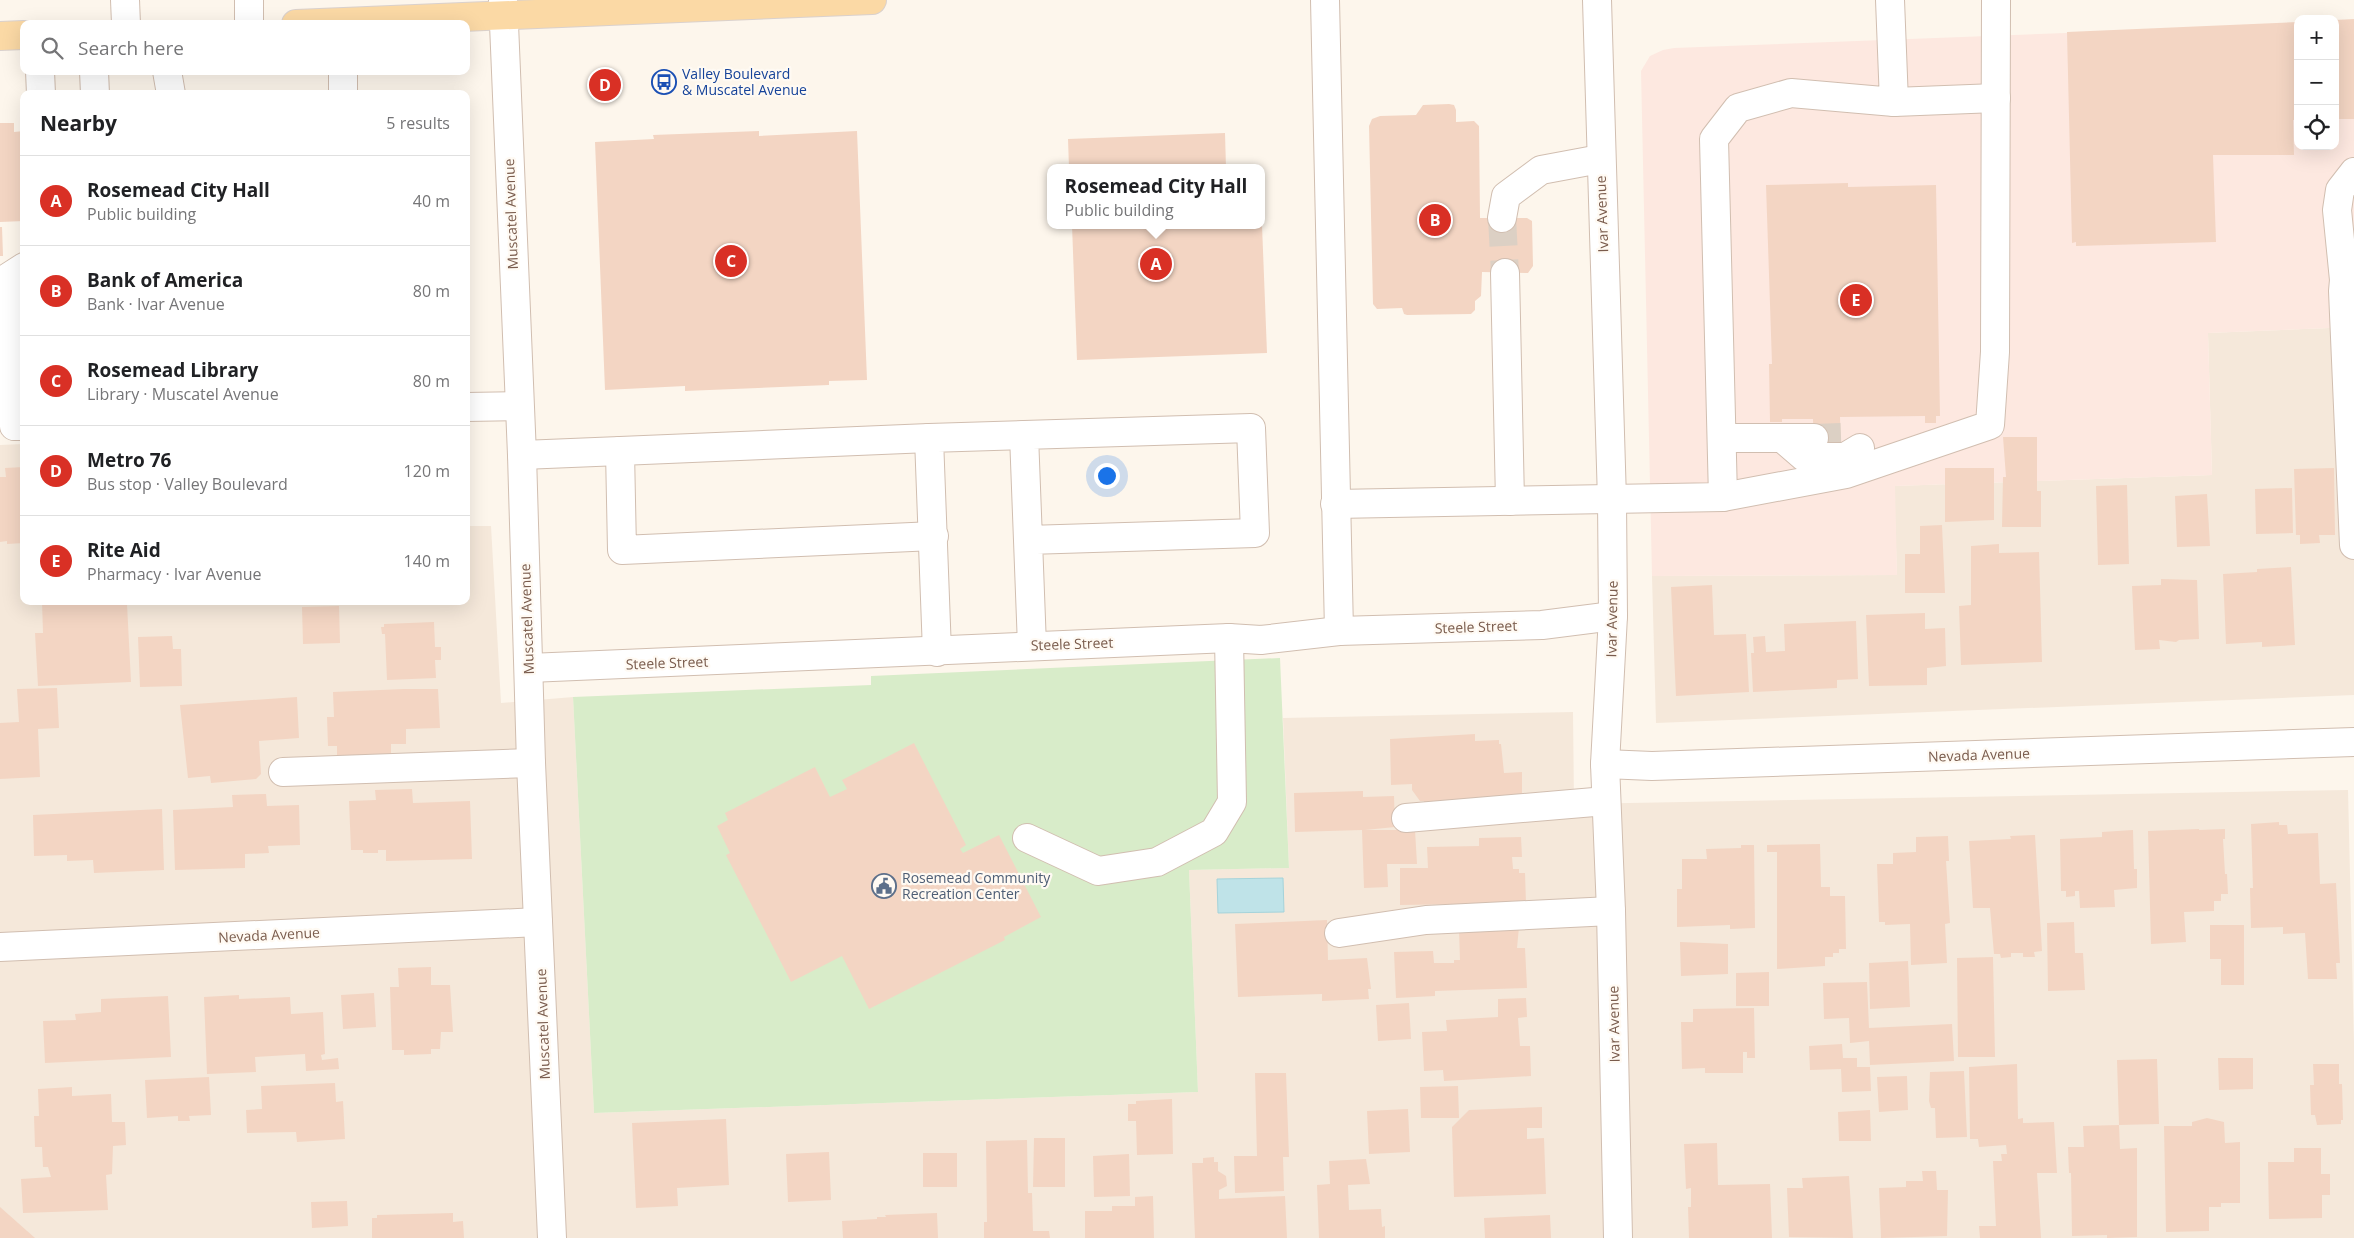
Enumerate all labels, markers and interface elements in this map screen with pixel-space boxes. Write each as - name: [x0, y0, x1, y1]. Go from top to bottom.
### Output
- map controls: [2294, 15, 2339, 150]
- button: +: [2294, 15, 2339, 60]
- search box: [20, 20, 470, 75]
- icon: search: [38, 34, 66, 62]
- text: Search here: [78, 35, 184, 61]
- button: −: [2294, 60, 2339, 105]
- place label: Valley Boulevard & Muscatel Avenue: [682, 64, 807, 99]
- pin: D: [589, 66, 621, 104]
- bus stop icon: Valley Boulevard & Muscatel Avenue: [651, 69, 677, 95]
- button: locate: [2294, 105, 2339, 150]
- text: Nearby: [40, 109, 117, 137]
- text: 5 results: [386, 112, 450, 134]
- street label: Muscatel Avenue: [499, 158, 522, 270]
- popup: [1047, 164, 1265, 229]
- text: Rosemead City Hall: [1065, 173, 1247, 199]
- street label: Ivar Avenue: [1591, 175, 1612, 253]
- text: Rosemead City Hall: [87, 177, 270, 203]
- text: A: [50, 190, 62, 212]
- text: 40 m: [413, 190, 450, 212]
- text: Public building: [1065, 199, 1174, 221]
- pin: B: [1419, 201, 1451, 239]
- text: Public building: [87, 203, 196, 225]
- pin: C: [715, 242, 747, 280]
- pin: A: [1140, 245, 1172, 283]
- text: Bank of America: [87, 267, 243, 293]
- text: B: [51, 280, 61, 302]
- text: 80 m: [413, 280, 450, 302]
- pin: E: [1840, 281, 1872, 319]
- text: Bank · Ivar Avenue: [87, 293, 225, 315]
- text: Rosemead Library: [87, 357, 258, 383]
- text: C: [51, 370, 61, 392]
- text: 80 m: [413, 370, 450, 392]
- text: Library · Muscatel Avenue: [87, 383, 279, 405]
- text: Metro 76: [87, 447, 171, 473]
- text: D: [50, 460, 62, 482]
- text: 120 m: [404, 460, 450, 482]
- your location: [1094, 463, 1120, 489]
- text: Bus stop · Valley Boulevard: [87, 473, 288, 495]
- text: Rite Aid: [87, 537, 161, 563]
- text: E: [52, 550, 60, 572]
- text: 140 m: [404, 550, 450, 572]
- text: Pharmacy · Ivar Avenue: [87, 563, 262, 585]
- street label: Muscatel Avenue: [515, 563, 538, 675]
- street label: Ivar Avenue: [1601, 580, 1622, 658]
- street label: Steele Street: [1434, 616, 1518, 637]
- street label: Steele Street: [1030, 633, 1114, 654]
- street label: Steele Street: [625, 652, 709, 673]
- street label: Nevada Avenue: [1928, 743, 2030, 766]
- place label: Rosemead Community Recreation Center: [902, 868, 1051, 903]
- public building icon: Rosemead Community Recreation Center: [871, 873, 897, 899]
- street label: Nevada Avenue: [218, 922, 320, 947]
- street label: Muscatel Avenue: [531, 968, 554, 1080]
- street label: Ivar Avenue: [1603, 985, 1624, 1063]

